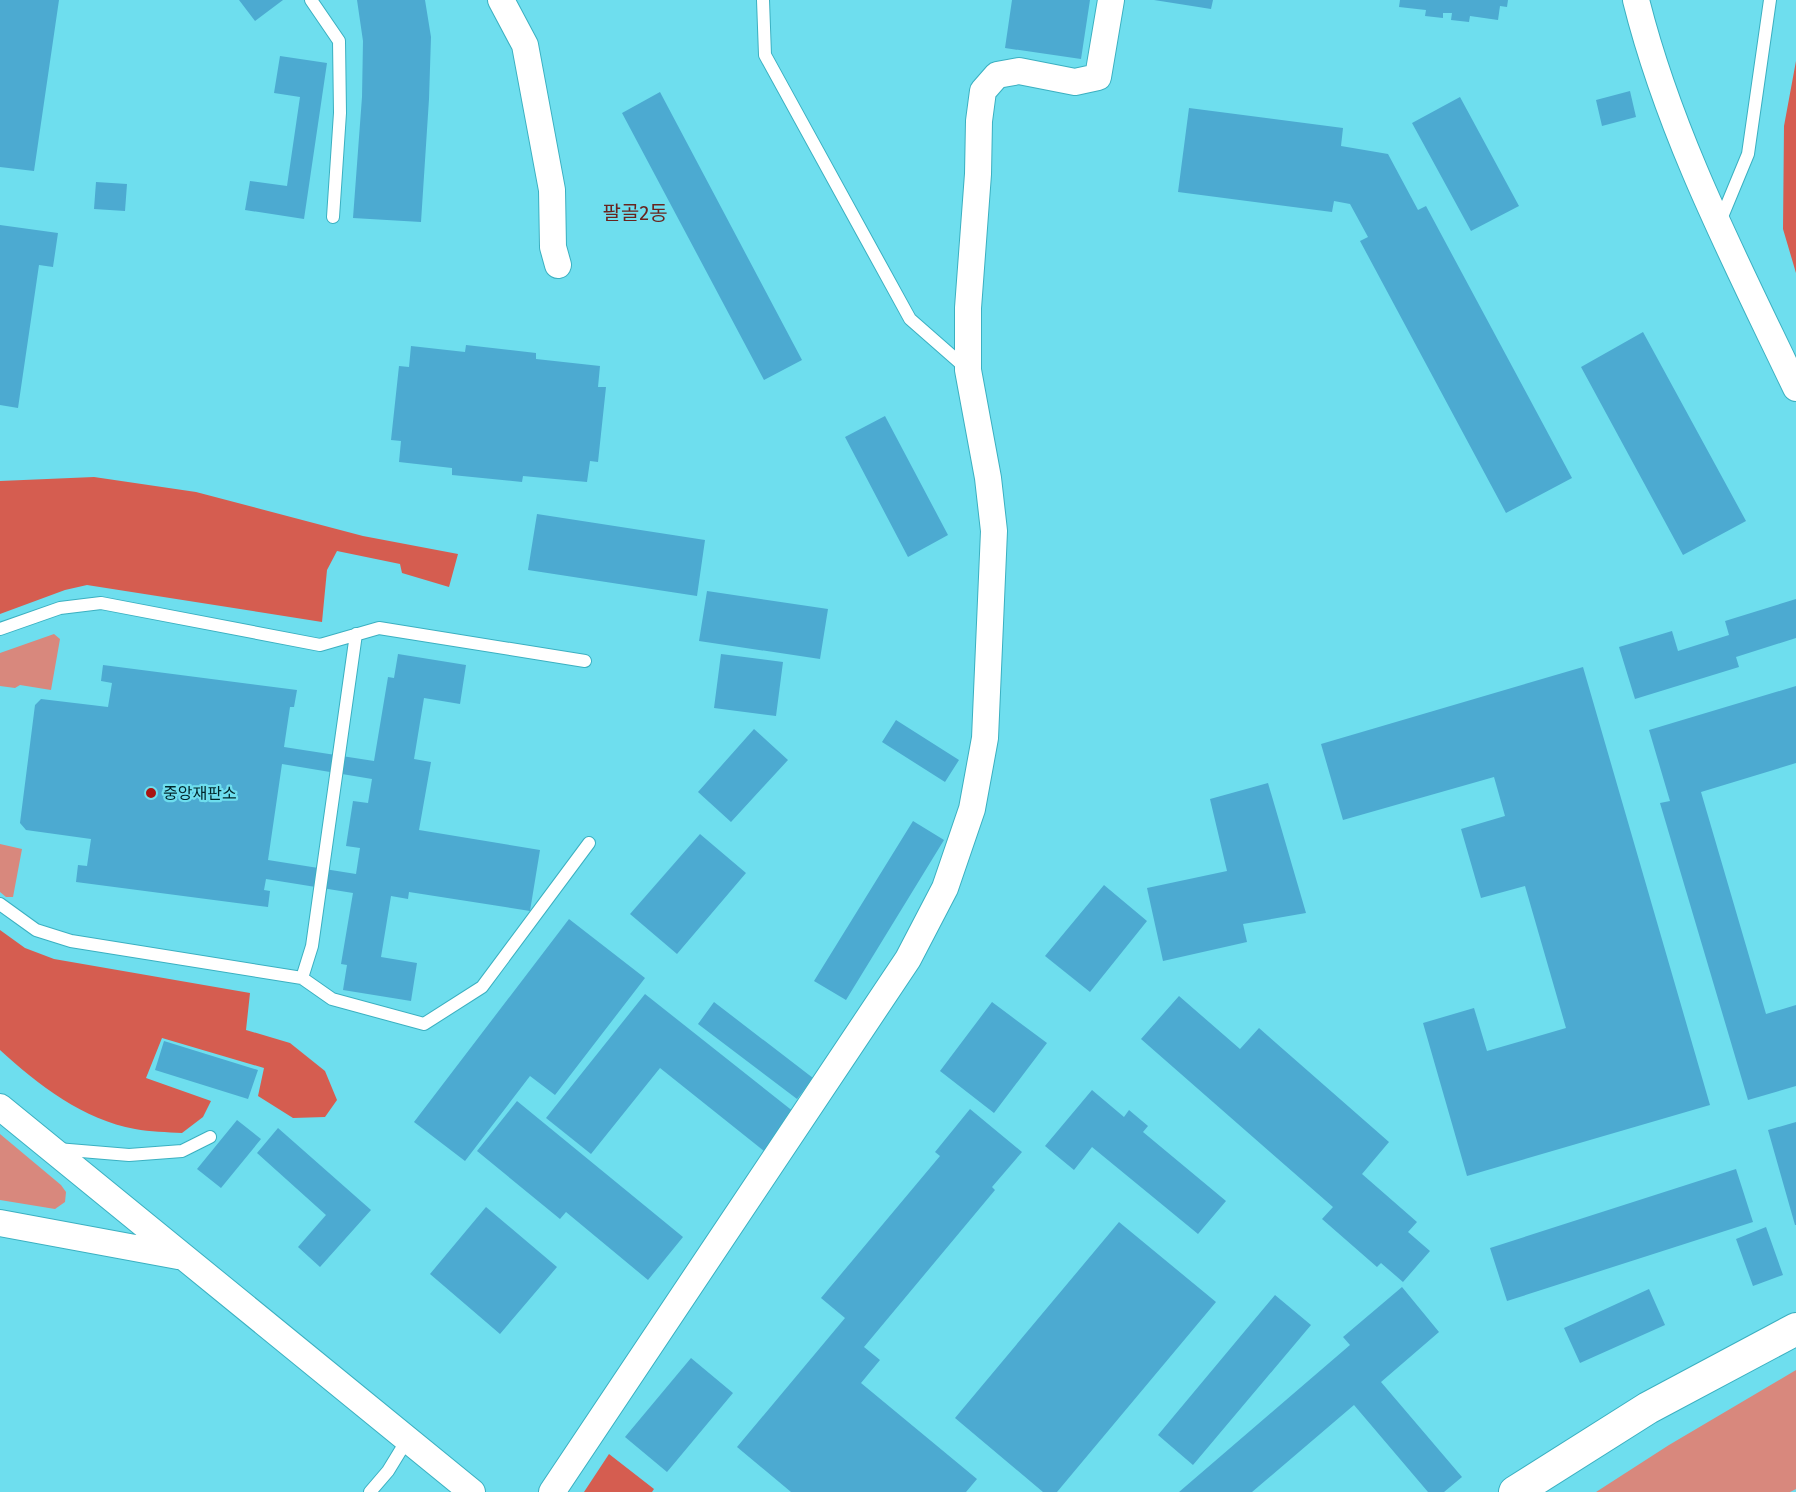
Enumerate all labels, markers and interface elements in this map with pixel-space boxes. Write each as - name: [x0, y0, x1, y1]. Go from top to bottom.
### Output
- district label: 팔골2동: [602, 201, 668, 225]
- place label: 중앙재판소: [163, 784, 237, 803]
- marker: 중앙재판소: [144, 786, 158, 800]

